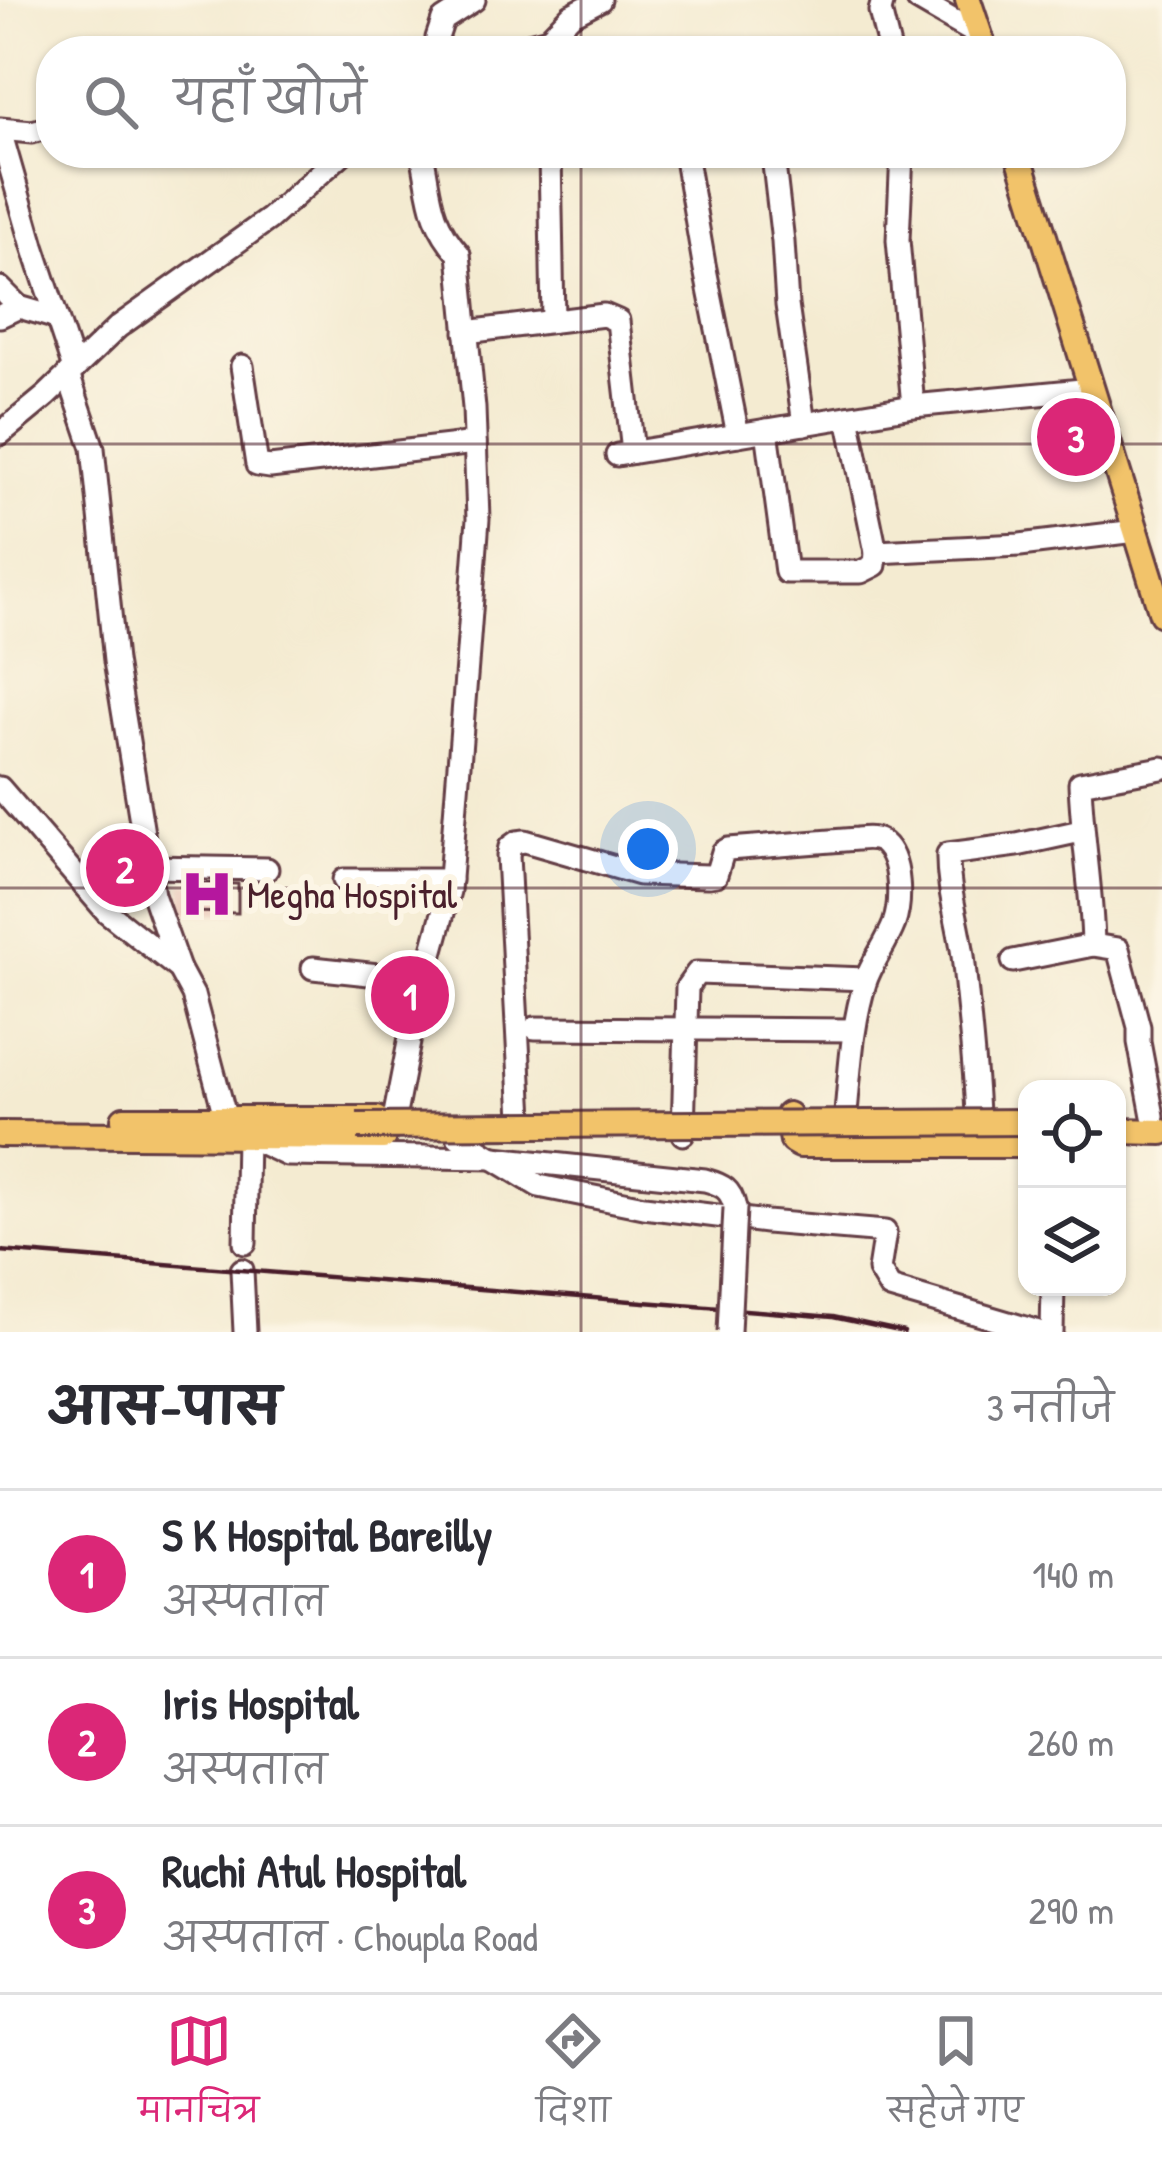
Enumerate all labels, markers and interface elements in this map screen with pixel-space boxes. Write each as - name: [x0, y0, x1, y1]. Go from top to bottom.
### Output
- search box: [36, 36, 1126, 168]
- text: यहाँ खोजें: [174, 67, 366, 128]
- icon: search: [78, 69, 144, 135]
- pin: 3: [1037, 392, 1115, 482]
- your location: [618, 819, 678, 879]
- pin: 2: [86, 823, 164, 913]
- hospital icon: Megha Hospital: [178, 865, 236, 923]
- place label: Megha Hospital: [247, 867, 458, 920]
- pin: 1: [371, 950, 449, 1040]
- map controls: [1018, 1080, 1126, 1296]
- button: locate: [1018, 1080, 1126, 1188]
- button: layers: [1018, 1188, 1126, 1296]
- text: आस-पास: [48, 1371, 281, 1440]
- text: 3 नतीजे: [986, 1380, 1114, 1433]
- text: S K Hospital Bareilly: [162, 1504, 492, 1565]
- text: 1: [80, 1547, 94, 1600]
- text: 140 m: [1032, 1547, 1114, 1600]
- text: अस्पताल: [162, 1574, 328, 1627]
- text: Iris Hospital: [162, 1672, 359, 1733]
- text: 2: [78, 1715, 96, 1768]
- text: 260 m: [1027, 1715, 1114, 1768]
- text: अस्पताल: [162, 1742, 328, 1795]
- text: Ruchi Atul Hospital: [162, 1840, 466, 1901]
- text: 3: [78, 1883, 96, 1936]
- text: 290 m: [1028, 1883, 1114, 1936]
- text: अस्पताल · Choupla Road: [162, 1910, 538, 1963]
- tab: मानचित्र: [138, 2008, 259, 2147]
- tab: दिशा: [536, 2008, 611, 2147]
- tab: सहेजे गए: [887, 2008, 1024, 2147]

